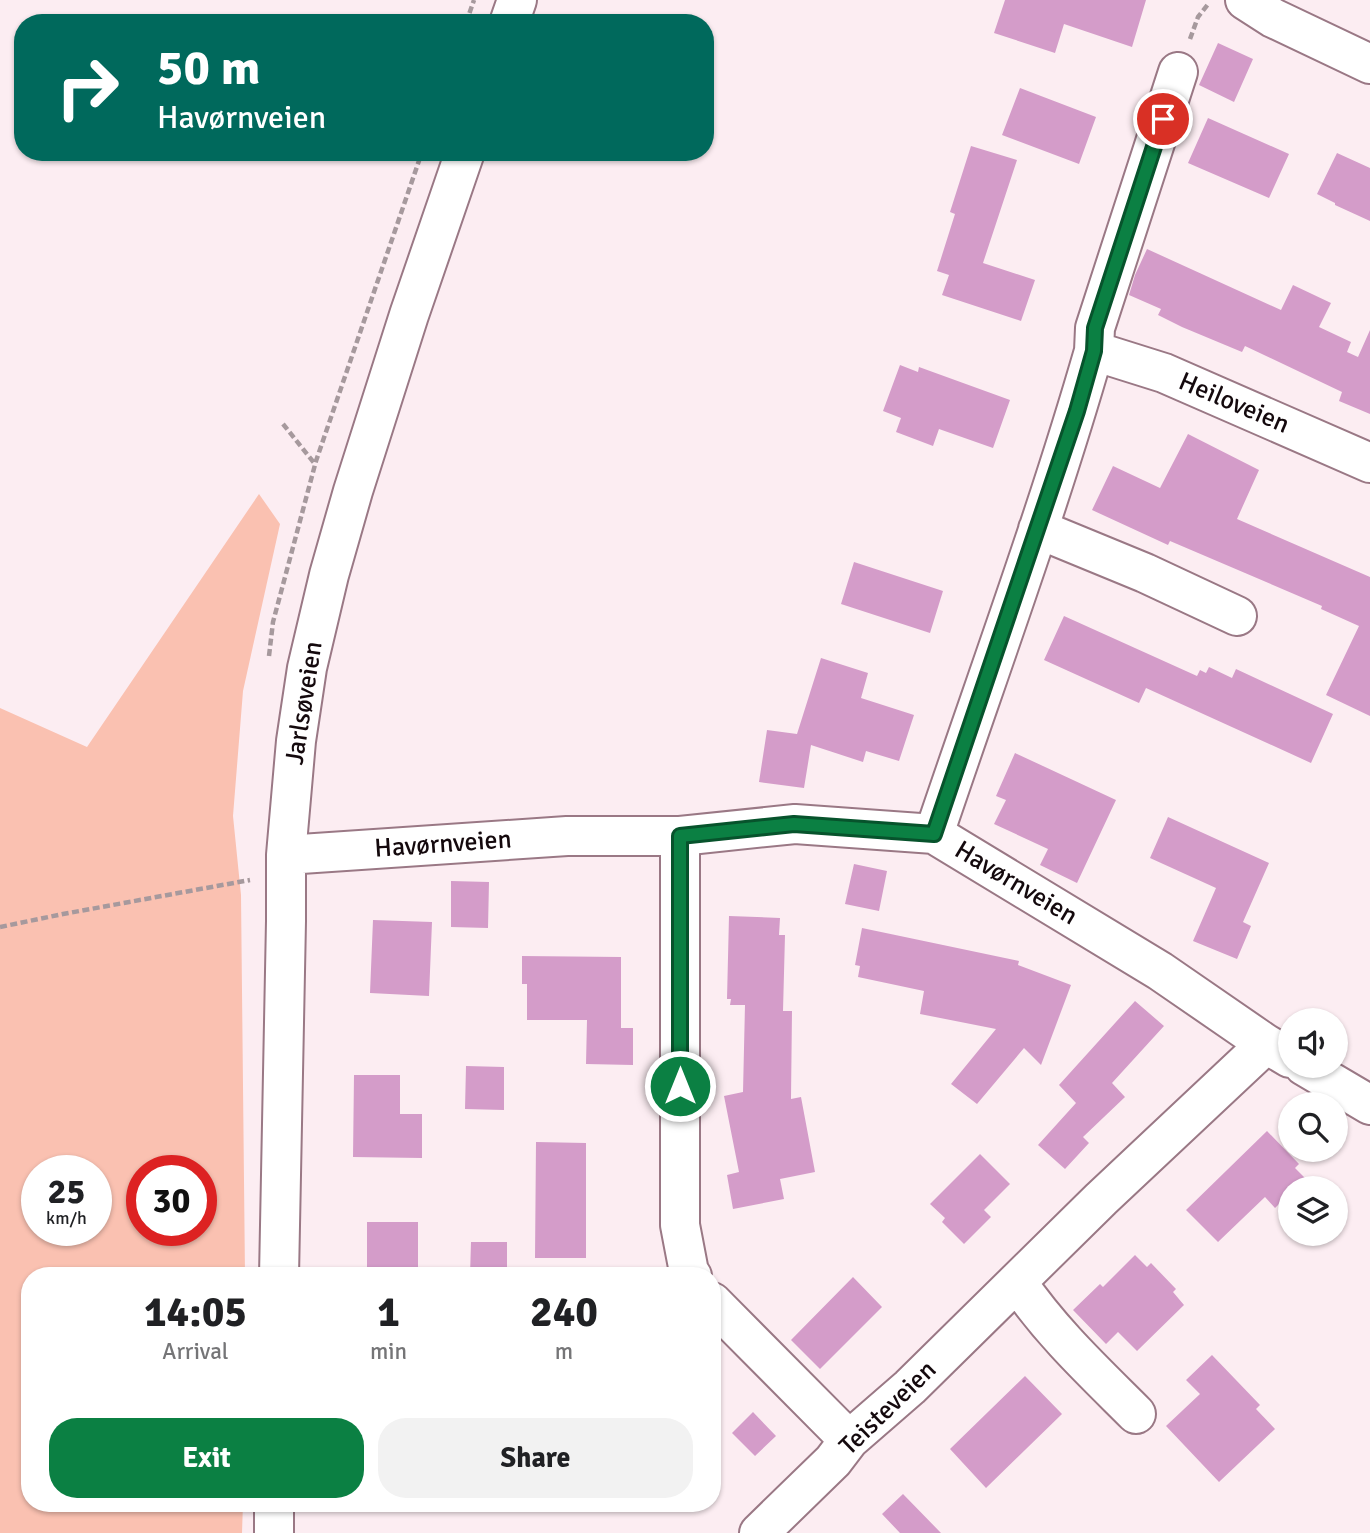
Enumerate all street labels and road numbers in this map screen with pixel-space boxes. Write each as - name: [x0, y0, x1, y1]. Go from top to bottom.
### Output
- street label: Heiloveien: [1174, 365, 1294, 441]
- street label: Jarlsøveien: [278, 639, 330, 767]
- street label: Havørnveien: [373, 823, 513, 865]
- street label: Havørnveien: [949, 834, 1083, 932]
- street label: Teisteveien: [833, 1354, 943, 1462]

